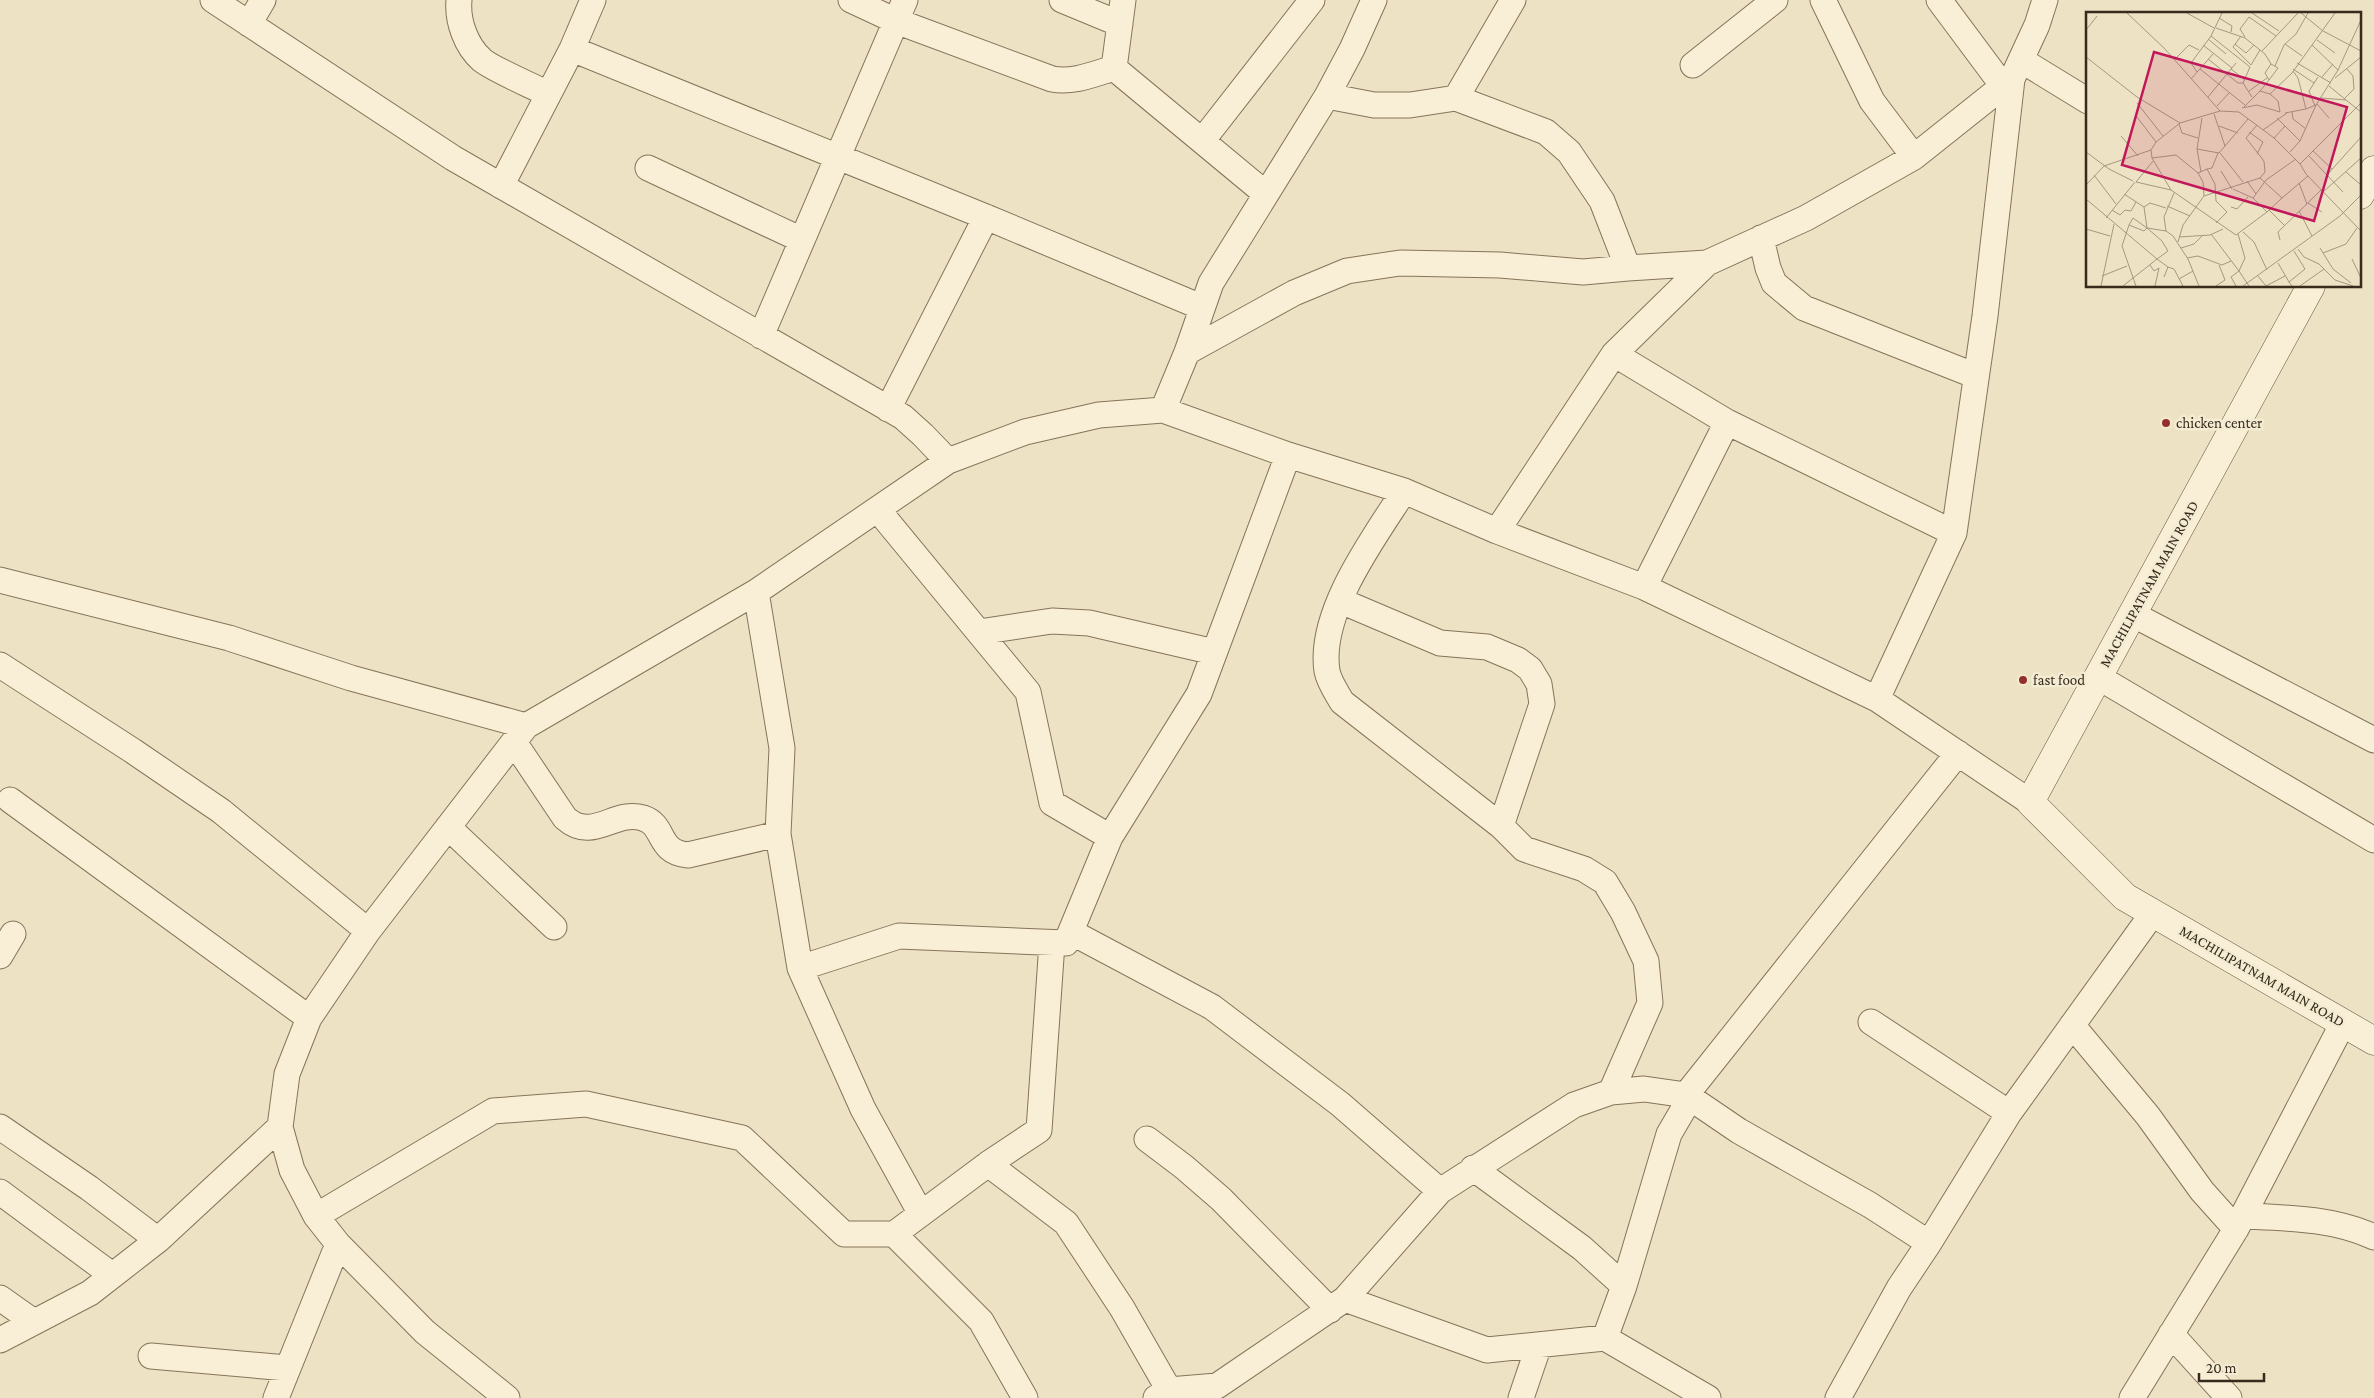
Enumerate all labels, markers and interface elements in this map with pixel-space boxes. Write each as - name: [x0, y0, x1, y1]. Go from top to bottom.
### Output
- inset map: [2086, 12, 2362, 288]
- place label: chicken center: [2176, 415, 2263, 431]
- marker: chicken center: [2160, 417, 2172, 429]
- street label: MACHILIPATNAM MAIN ROAD: [2096, 498, 2202, 670]
- place label: fast food: [2033, 672, 2085, 688]
- marker: fast food: [2017, 674, 2029, 686]
- street label: MACHILIPATNAM MAIN ROAD: [2177, 922, 2347, 1030]
- scale bar: [2199, 1350, 2264, 1382]
- text: 20 m: [2206, 1360, 2237, 1376]

